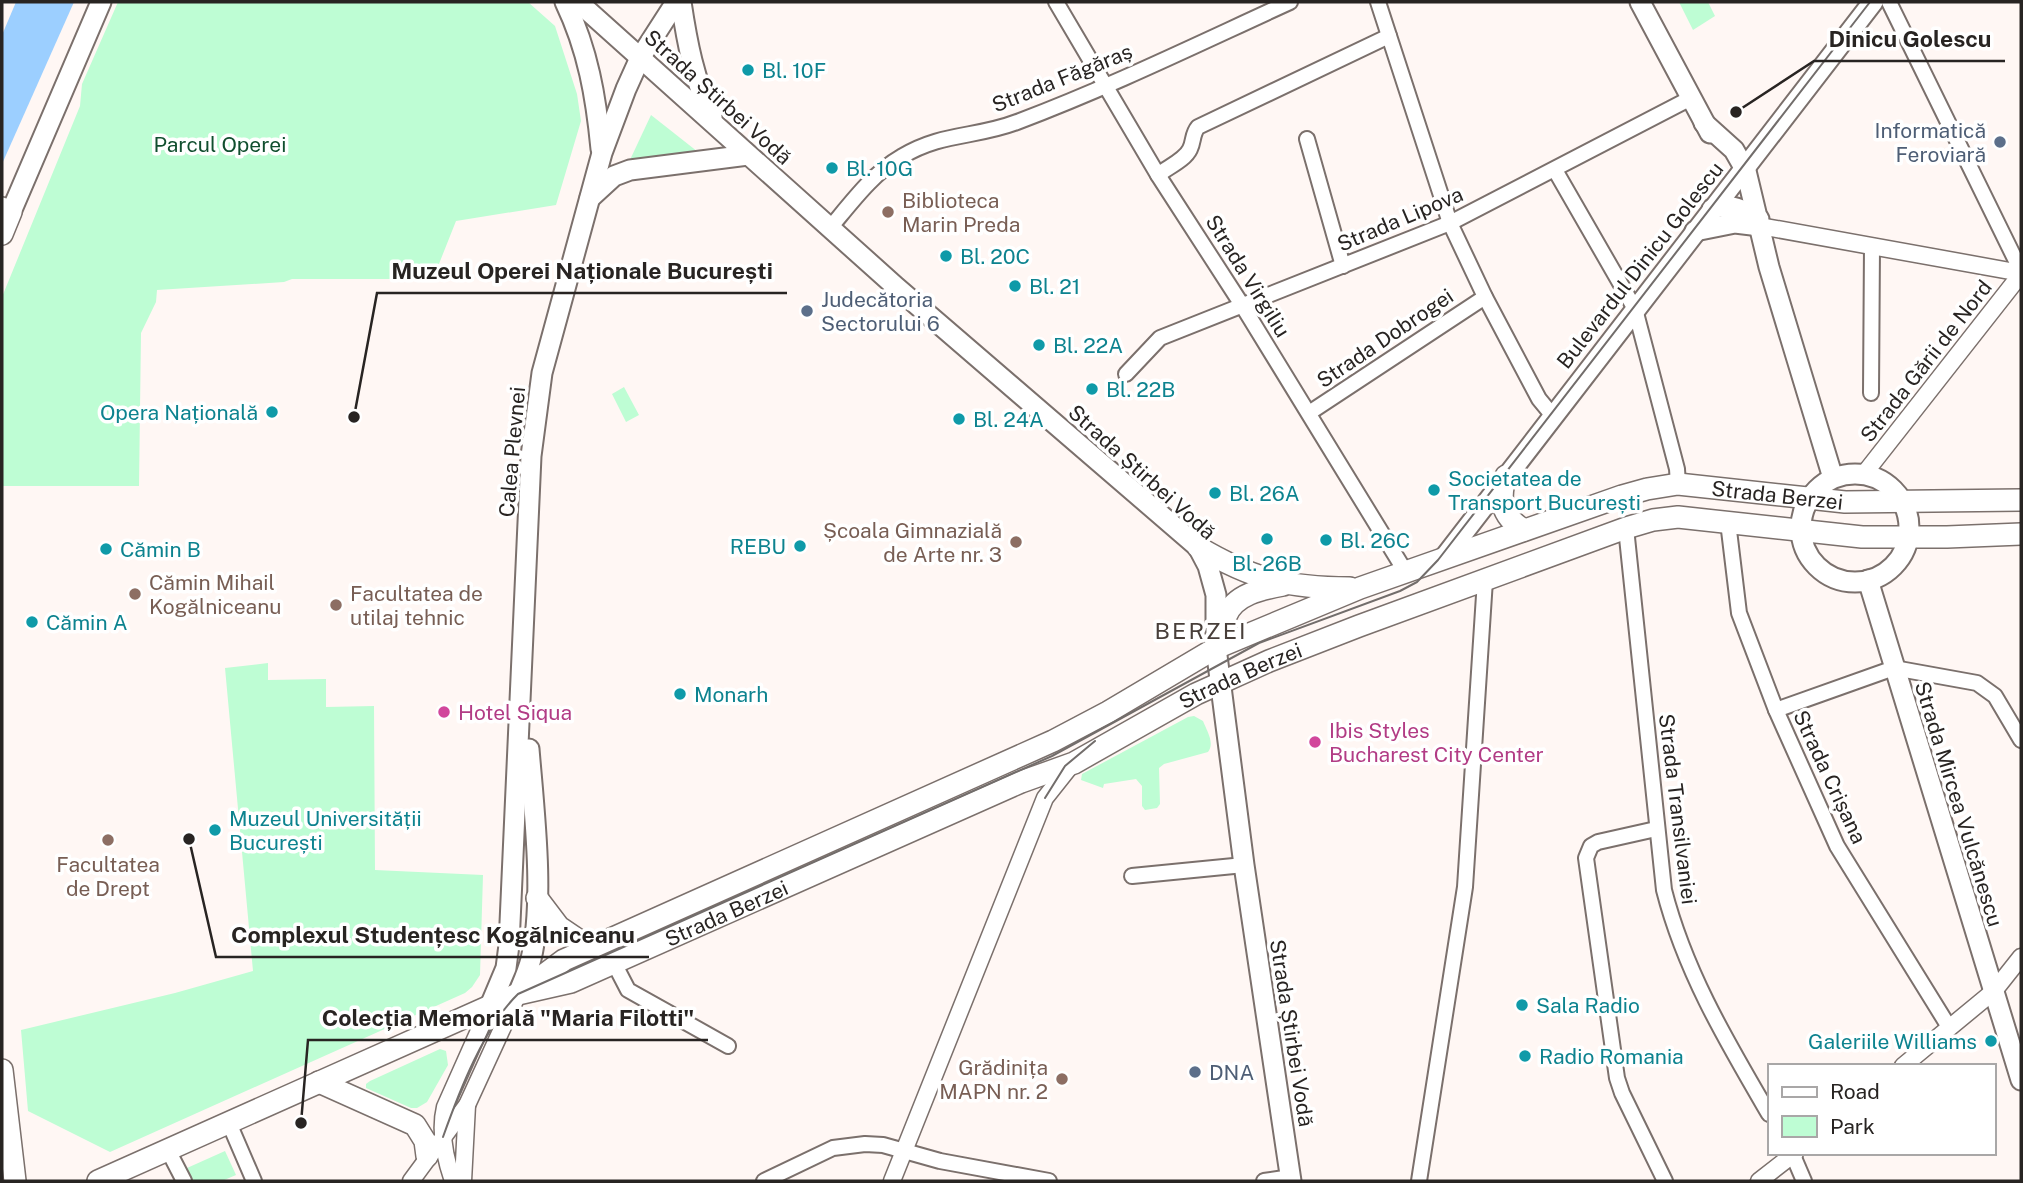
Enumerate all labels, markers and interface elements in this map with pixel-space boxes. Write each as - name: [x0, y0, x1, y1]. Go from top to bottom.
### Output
- callout: Dinicu Golescu: [1814, 17, 2005, 61]
- street label: Strada Știrbei Vodă: [639, 24, 797, 170]
- text: Dinicu Golescu: [1828, 25, 1992, 52]
- street label: Strada Făgăraș: [988, 39, 1136, 117]
- place label: Bl. 10F: [762, 58, 826, 83]
- marker: Bl. 10F: [740, 62, 756, 78]
- place label: Informatică Feroviară: [1874, 118, 1986, 167]
- park label: Parcul Operei: [154, 132, 286, 157]
- marker: Informatică Feroviară: [1992, 134, 2008, 150]
- place label: Bl. 10G: [846, 156, 913, 181]
- street label: Bulevardul Dinicu Golescu: [1552, 157, 1728, 373]
- marker: Bl. 10G: [824, 160, 840, 176]
- street label: Strada Lipova: [1333, 181, 1467, 257]
- place label: Biblioteca Marin Preda: [902, 188, 1020, 237]
- marker: Biblioteca Marin Preda: [880, 204, 896, 220]
- street label: Strada Virgiliu: [1200, 210, 1296, 342]
- place label: Bl. 20C: [960, 244, 1030, 269]
- marker: Bl. 20C: [938, 248, 954, 264]
- callout: Muzeul Operei Naționale București: [377, 249, 787, 293]
- text: Muzeul Operei Naționale București: [391, 257, 773, 284]
- place label: Bl. 21: [1029, 274, 1080, 299]
- street label: Strada Gării de Nord: [1855, 275, 1997, 447]
- marker: Bl. 21: [1007, 278, 1023, 294]
- street label: Strada Dobrogei: [1312, 283, 1458, 393]
- place label: Judecătoria Sectorului 6: [821, 287, 940, 336]
- marker: Judecătoria Sectorului 6: [799, 303, 815, 319]
- place label: Bl. 22A: [1053, 333, 1123, 358]
- marker: Bl. 22A: [1031, 337, 1047, 353]
- place label: Bl. 22B: [1106, 377, 1175, 402]
- marker: Bl. 22B: [1084, 381, 1100, 397]
- street label: Calea Plevnei: [494, 386, 530, 518]
- street label: Strada Știrbei Vodă: [1063, 399, 1221, 545]
- place label: Opera Națională: [100, 400, 258, 425]
- marker: Opera Națională: [264, 404, 280, 420]
- place label: Bl. 24A: [973, 407, 1044, 432]
- marker: Bl. 24A: [951, 411, 967, 427]
- place label: Societatea de Transport București: [1448, 466, 1641, 515]
- street label: Strada Berzei: [1710, 475, 1844, 514]
- place label: Bl. 26A: [1229, 481, 1300, 506]
- marker: Societatea de Transport București: [1426, 482, 1442, 498]
- marker: Bl. 26A: [1207, 485, 1223, 501]
- place label: Școala Gimnazială de Arte nr. 3: [823, 518, 1002, 567]
- place label: Bl. 26C: [1340, 528, 1410, 553]
- marker: Bl. 26B: [1259, 531, 1275, 547]
- marker: Bl. 26C: [1318, 532, 1334, 548]
- place label: REBU: [730, 534, 786, 559]
- marker: Școala Gimnazială de Arte nr. 3: [1008, 534, 1024, 550]
- place label: Cămin B: [120, 537, 201, 562]
- marker: REBU: [792, 538, 808, 554]
- marker: Cămin B: [98, 541, 114, 557]
- place label: Bl. 26B: [1232, 551, 1302, 576]
- place label: Cămin Mihail Kogălniceanu: [149, 570, 282, 619]
- place label: Facultatea de utilaj tehnic: [350, 581, 483, 630]
- marker: Cămin Mihail Kogălniceanu: [127, 586, 143, 602]
- marker: Facultatea de utilaj tehnic: [328, 597, 344, 613]
- place label: Cămin A: [46, 610, 128, 635]
- marker: Cămin A: [24, 614, 40, 630]
- district label: BERZEI: [1154, 617, 1248, 644]
- street label: Strada Berzei: [1174, 637, 1305, 714]
- street label: Strada Mircea Vulcănescu: [1910, 678, 2008, 930]
- place label: Monarh: [694, 682, 768, 707]
- marker: Monarh: [672, 686, 688, 702]
- place label: Hotel Siqua: [458, 700, 572, 725]
- marker: Hotel Siqua: [436, 704, 452, 720]
- street label: Strada Crișana: [1788, 706, 1872, 848]
- street label: Strada Transilvaniei: [1654, 712, 1702, 906]
- place label: Ibis Styles Bucharest City Center: [1329, 718, 1544, 767]
- marker: Ibis Styles Bucharest City Center: [1307, 734, 1323, 750]
- place label: Muzeul Universității București: [229, 806, 422, 855]
- marker: Muzeul Universității București: [207, 822, 223, 838]
- marker: Facultatea de Drept: [100, 832, 116, 848]
- place label: Facultatea de Drept: [56, 852, 160, 901]
- street label: Strada Berzei: [661, 875, 792, 951]
- callout: Complexul Studențesc Kogălniceanu: [216, 913, 649, 957]
- text: Complexul Studențesc Kogălniceanu: [231, 921, 635, 948]
- street label: Strada Știrbei Vodă: [1265, 938, 1319, 1128]
- place label: Sala Radio: [1536, 993, 1640, 1018]
- callout: Colecția Memorială "Maria Filotti": [308, 996, 708, 1040]
- marker: Sala Radio: [1514, 997, 1530, 1013]
- text: Colecția Memorială "Maria Filotti": [322, 1004, 694, 1031]
- place label: Galeriile Williams: [1808, 1029, 1977, 1054]
- marker: Galeriile Williams: [1983, 1033, 1999, 1049]
- place label: Radio Romania: [1539, 1044, 1684, 1069]
- marker: Radio Romania: [1517, 1048, 1533, 1064]
- place label: Grădinița MAPN nr. 2: [939, 1055, 1048, 1104]
- place label: DNA: [1209, 1060, 1254, 1085]
- marker: DNA: [1187, 1064, 1203, 1080]
- legend: [1768, 1064, 1995, 1155]
- marker: Grădinița MAPN nr. 2: [1054, 1071, 1070, 1087]
- text: Road: [1830, 1079, 1880, 1104]
- text: Park: [1830, 1114, 1875, 1139]

